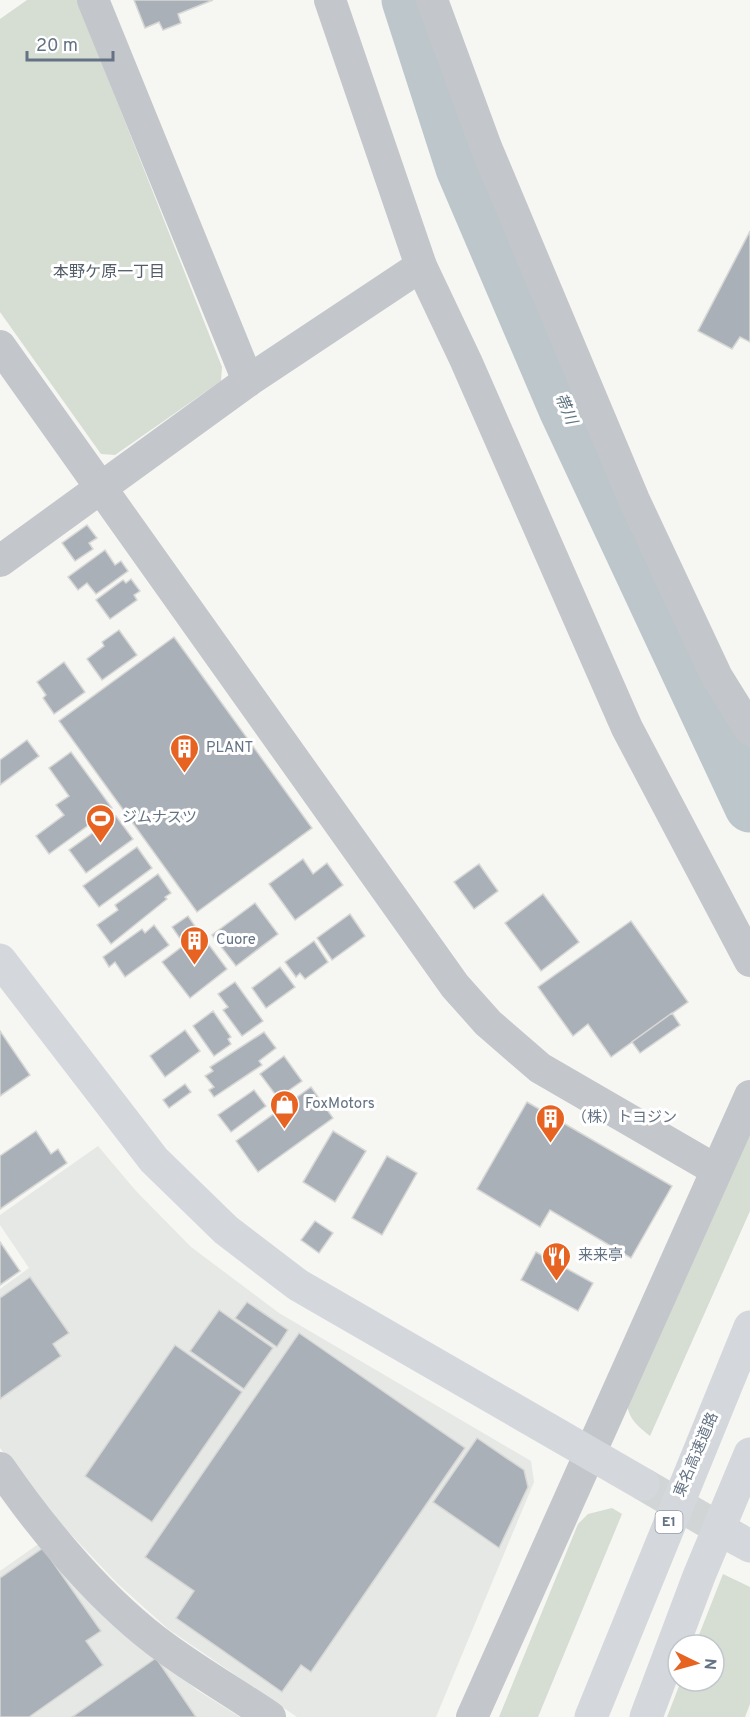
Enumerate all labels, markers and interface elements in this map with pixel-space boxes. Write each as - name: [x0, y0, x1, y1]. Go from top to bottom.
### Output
- scale bar: [27, 24, 112, 62]
- text: 20 m: [36, 35, 78, 58]
- district label: 本野ケ原一丁目: [53, 263, 165, 283]
- water label: 帯川: [549, 390, 581, 430]
- building icon: PLANT: [169, 732, 201, 774]
- place label: PLANT: [206, 739, 253, 758]
- sports icon: ジムナスツ: [85, 802, 117, 844]
- place label: ジムナスツ: [122, 809, 197, 828]
- building icon: Cuore: [179, 924, 211, 966]
- place label: Cuore: [216, 931, 256, 950]
- shop icon: FoxMotors: [268, 1088, 300, 1130]
- place label: FoxMotors: [305, 1095, 375, 1114]
- building icon: （株）トヨジン: [535, 1102, 567, 1144]
- place label: （株）トヨジン: [572, 1109, 677, 1128]
- restaurant icon: 来来亭: [541, 1240, 573, 1282]
- place label: 来来亭: [578, 1247, 623, 1266]
- street label: 東名高速道路: [671, 1410, 723, 1500]
- road number: E1: [656, 1511, 682, 1533]
- north arrow: [666, 1633, 726, 1693]
- text: N: [698, 1658, 719, 1671]

